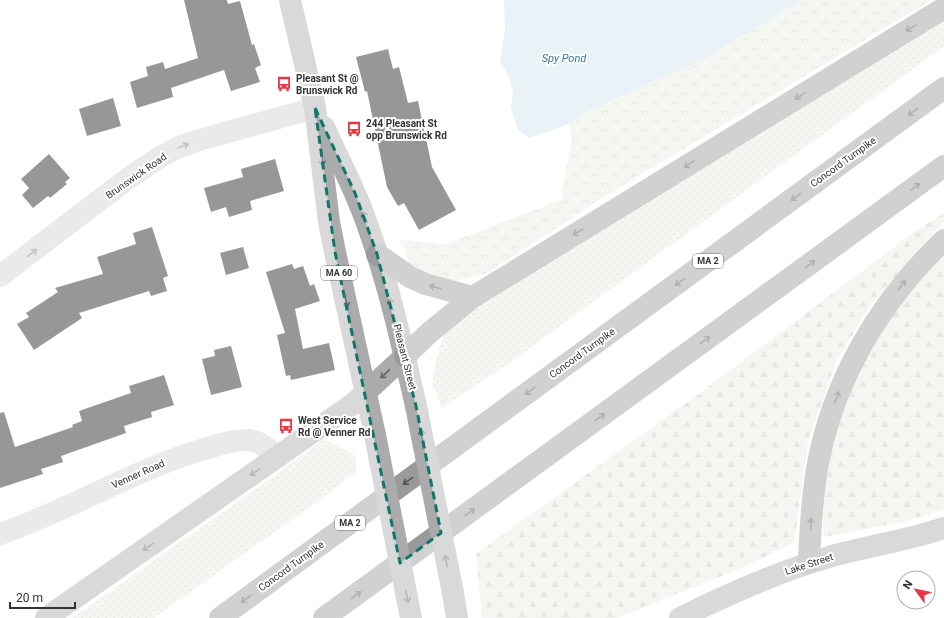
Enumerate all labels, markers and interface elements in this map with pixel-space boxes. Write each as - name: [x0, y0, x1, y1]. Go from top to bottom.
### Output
- one-way arrow: [906, 24, 917, 32]
- water label: Spy Pond: [542, 52, 587, 65]
- place label: Pleasant St @ Brunswick Rd: [296, 73, 359, 96]
- bus stop icon: Pleasant St @ Brunswick Rd: [275, 75, 293, 93]
- one-way arrow: [795, 92, 806, 100]
- one-way arrow: [907, 107, 918, 116]
- place label: 244 Pleasant St opp Brunswick Rd: [366, 118, 447, 141]
- bus stop icon: 244 Pleasant St opp Brunswick Rd: [345, 120, 363, 138]
- street label: Concord Turnpike: [808, 135, 878, 189]
- one-way arrow: [176, 142, 188, 150]
- street label: Brunswick Road: [104, 151, 168, 201]
- one-way arrow: [318, 154, 325, 167]
- one-way arrow: [684, 160, 695, 168]
- one-way arrow: [909, 183, 920, 191]
- one-way arrow: [791, 192, 802, 201]
- one-way arrow: [360, 212, 368, 224]
- one-way arrow: [573, 228, 584, 236]
- one-way arrow: [26, 249, 37, 258]
- road number: MA 2: [693, 254, 723, 268]
- one-way arrow: [804, 260, 815, 268]
- road number: MA 60: [321, 266, 357, 280]
- one-way arrow: [675, 277, 686, 286]
- one-way arrow: [897, 280, 906, 291]
- one-way arrow: [429, 283, 442, 290]
- one-way arrow: [342, 295, 350, 308]
- one-way arrow: [387, 298, 394, 311]
- street label: Pleasant Street: [391, 323, 419, 391]
- street label: Concord Turnpike: [547, 326, 617, 380]
- one-way arrow: [699, 336, 710, 344]
- one-way arrow: [380, 369, 390, 379]
- one-way arrow: [525, 387, 536, 396]
- one-way arrow: [834, 392, 842, 404]
- one-way arrow: [594, 413, 605, 421]
- place label: West Service Rd @ Venner Rd: [298, 415, 371, 438]
- bus stop icon: West Service Rd @ Venner Rd: [277, 417, 295, 435]
- one-way arrow: [418, 429, 426, 442]
- street label: Venner Road: [110, 457, 166, 491]
- one-way arrow: [249, 468, 260, 476]
- one-way arrow: [402, 477, 413, 485]
- one-way arrow: [464, 508, 475, 516]
- road number: MA 2: [335, 516, 365, 530]
- one-way arrow: [807, 518, 814, 531]
- street label: Concord Turnpike: [256, 539, 326, 593]
- one-way arrow: [143, 543, 154, 551]
- street label: Lake Street: [784, 551, 834, 577]
- one-way arrow: [442, 555, 450, 568]
- north arrow: [896, 570, 936, 610]
- text: N: [900, 578, 916, 592]
- scale bar: [10, 584, 75, 610]
- one-way arrow: [403, 590, 411, 603]
- text: 20 m: [16, 591, 43, 605]
- one-way arrow: [350, 591, 361, 599]
- one-way arrow: [241, 595, 252, 603]

